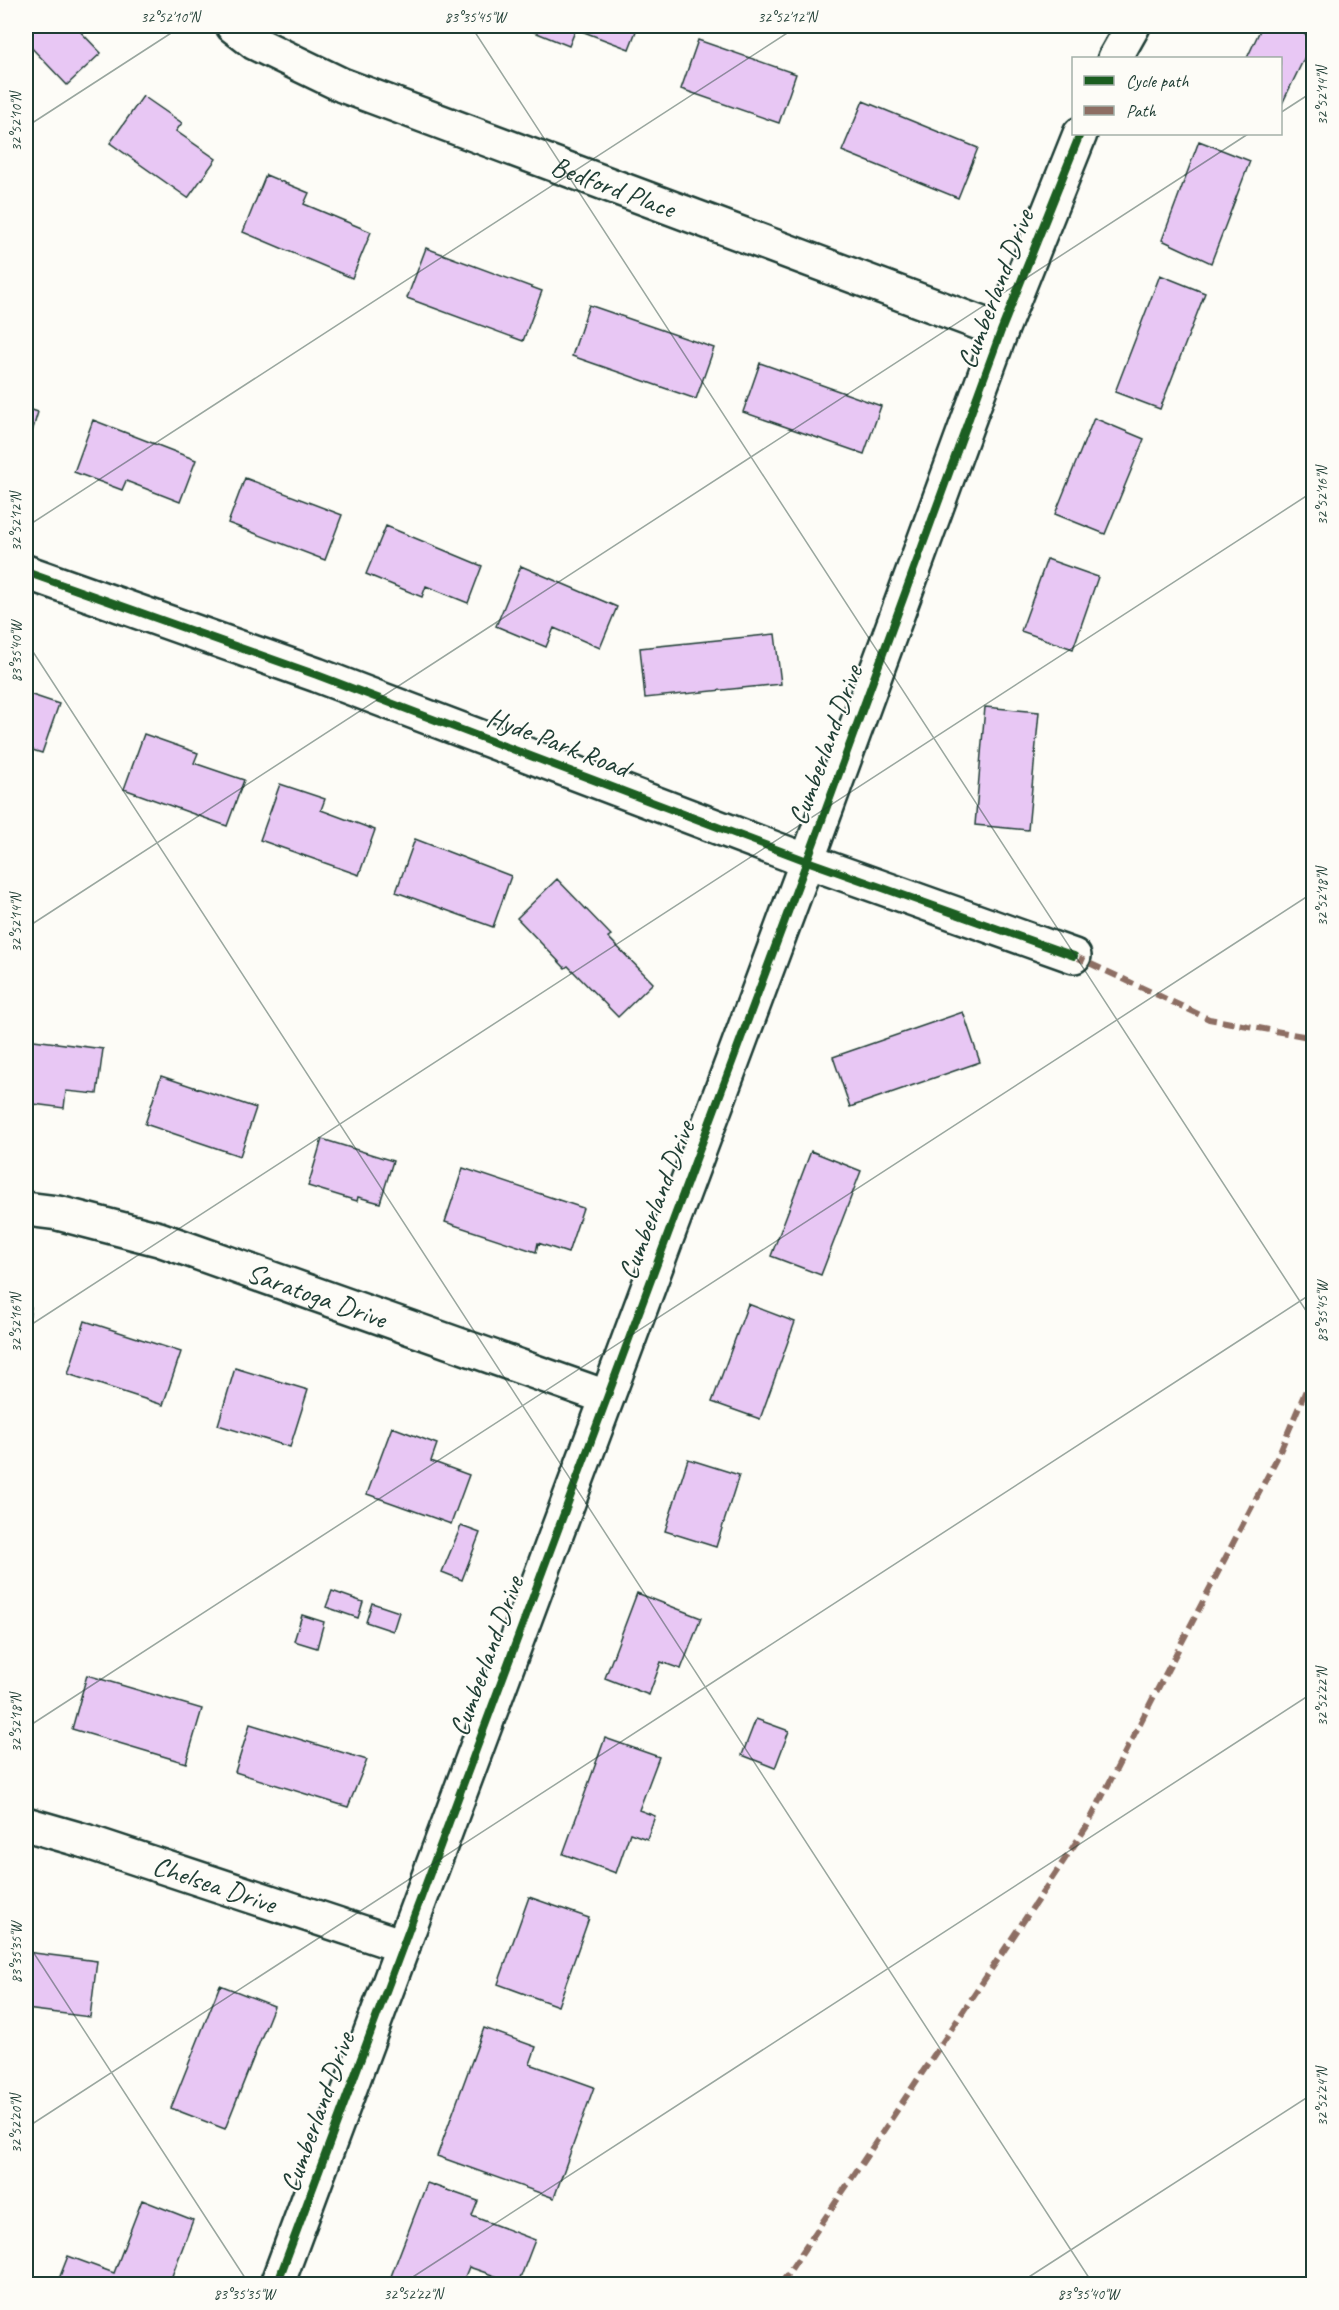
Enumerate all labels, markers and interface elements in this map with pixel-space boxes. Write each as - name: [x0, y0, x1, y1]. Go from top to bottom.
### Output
- text: 32°52'10"N: [140, 8, 203, 27]
- text: 83°35'45"W: [445, 8, 509, 27]
- text: 32°52'12"N: [757, 8, 820, 27]
- legend: [1072, 57, 1282, 135]
- text: 32°52'14"N: [1313, 63, 1332, 126]
- text: Cycle path: [1126, 70, 1189, 92]
- text: 32°52'10"N: [7, 89, 26, 152]
- text: Path: [1126, 100, 1156, 122]
- street label: Bedford Place: [547, 147, 682, 226]
- street label: Cumberland Drive: [949, 203, 1042, 373]
- text: 32°52'16"N: [1313, 463, 1332, 526]
- text: 32°52'12"N: [7, 489, 26, 552]
- text: 83°35'40"W: [7, 618, 26, 682]
- street label: Cumberland Drive: [780, 659, 871, 830]
- street label: Hyde Park Road: [482, 699, 638, 786]
- text: 32°52'18"N: [1313, 864, 1332, 927]
- text: 32°52'14"N: [7, 890, 26, 953]
- street label: Cumberland Drive: [610, 1114, 703, 1284]
- street label: Saratoga Drive: [243, 1254, 393, 1336]
- text: 83°35'45"W: [1313, 1278, 1332, 1342]
- text: 32°52'16"N: [7, 1290, 26, 1353]
- street label: Cumberland Drive: [441, 1570, 532, 1741]
- text: 32°52'22"N: [1313, 1664, 1332, 1727]
- text: 32°52'18"N: [7, 1690, 26, 1753]
- street label: Chelsea Drive: [149, 1847, 282, 1921]
- text: 83°35'35"W: [7, 1919, 26, 1983]
- street label: Cumberland Drive: [272, 2026, 363, 2197]
- text: 32°52'24"N: [1313, 2064, 1332, 2127]
- text: 32°52'20"N: [7, 2091, 26, 2154]
- text: 83°35'35"W: [214, 2285, 278, 2304]
- text: 32°52'22"N: [383, 2285, 446, 2304]
- text: 83°35'40"W: [1058, 2285, 1122, 2304]

